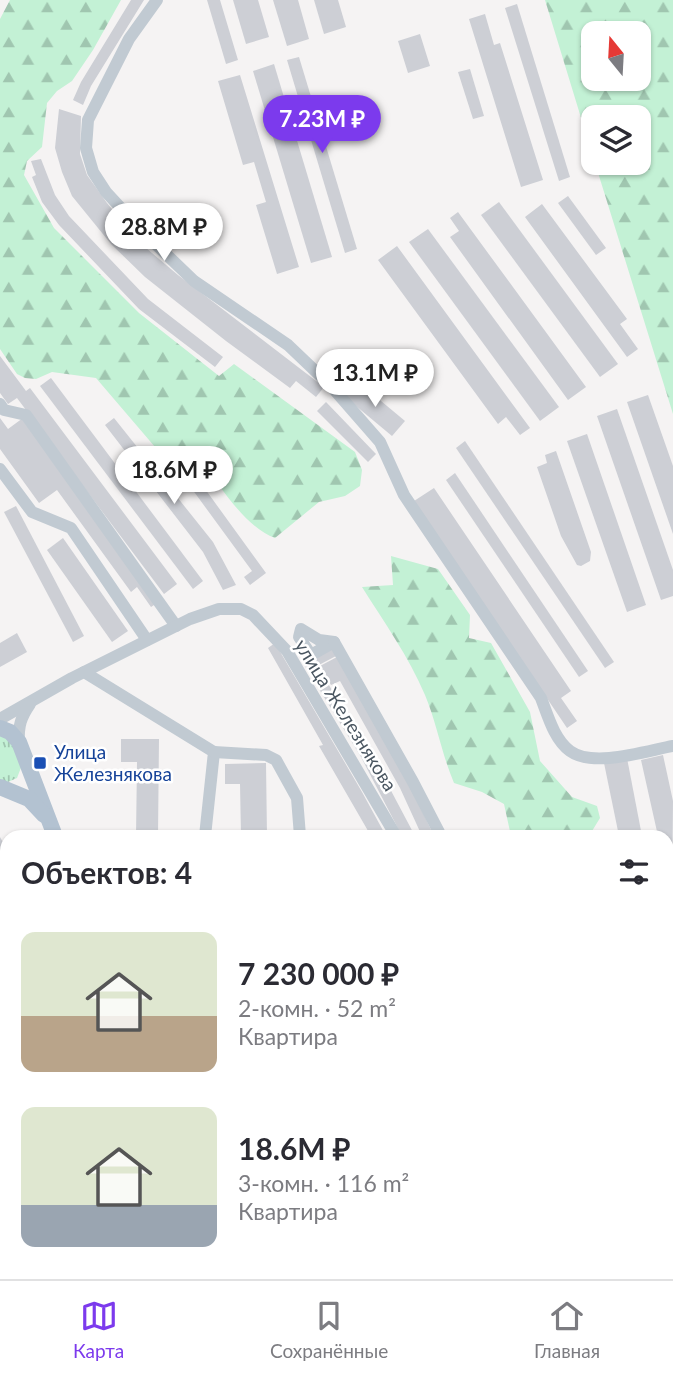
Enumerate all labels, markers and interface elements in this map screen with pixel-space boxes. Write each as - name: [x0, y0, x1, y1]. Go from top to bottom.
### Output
- north arrow: [581, 21, 651, 91]
- map controls: [581, 21, 651, 175]
- pin: 7.23M ₽: [257, 96, 387, 155]
- text: 7.23M ₽: [279, 104, 365, 132]
- button: layers: [581, 105, 651, 175]
- pin: 28.8M ₽: [99, 204, 229, 263]
- text: 28.8M ₽: [121, 212, 207, 240]
- pin: 13.1M ₽: [310, 350, 440, 409]
- text: 13.1M ₽: [332, 358, 418, 386]
- pin: 18.6M ₽: [109, 447, 239, 506]
- text: 18.6M ₽: [131, 455, 217, 483]
- street label: улица Железнякова: [290, 635, 402, 795]
- place label: Улица Железнякова: [54, 740, 172, 785]
- marker: Улица Железнякова: [32, 755, 48, 771]
- icon: filters: [615, 853, 653, 891]
- text: Объектов: 4: [21, 854, 192, 890]
- text: 7 230 000 ₽: [238, 955, 399, 991]
- icon: home: [77, 960, 161, 1044]
- text: 2-комн. · 52 m²: [238, 994, 396, 1022]
- text: Квартира: [238, 1022, 338, 1050]
- text: 18.6M ₽: [238, 1130, 350, 1166]
- icon: home: [77, 1135, 161, 1219]
- text: 3-комн. · 116 m²: [238, 1169, 409, 1197]
- text: Квартира: [238, 1197, 338, 1225]
- tab: Карта: [73, 1297, 124, 1362]
- tab: Сохранённые: [270, 1297, 388, 1362]
- tab: Главная: [534, 1297, 600, 1362]

